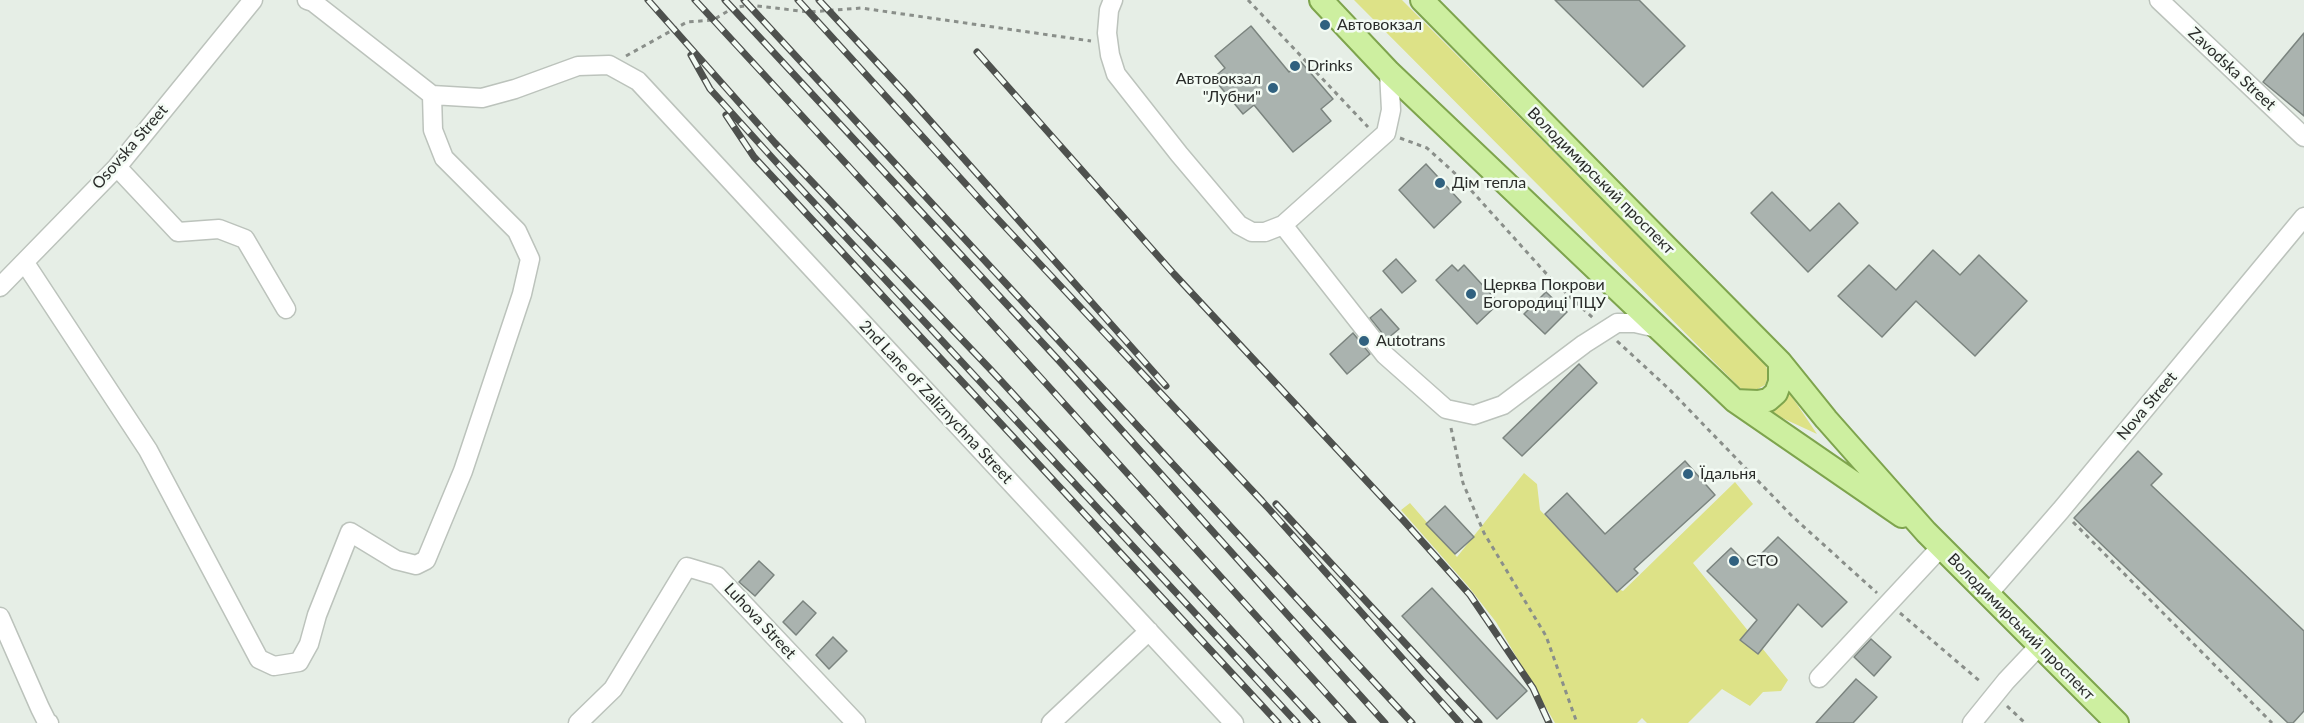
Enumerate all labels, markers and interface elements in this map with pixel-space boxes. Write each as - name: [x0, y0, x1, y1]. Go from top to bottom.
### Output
- place label: Автовокзал: [1337, 15, 1422, 35]
- marker: Автовокзал: [1318, 18, 1332, 32]
- street label: Zavodska Street: [2184, 24, 2280, 114]
- place label: Drinks: [1307, 56, 1353, 76]
- marker: Drinks: [1288, 59, 1302, 73]
- place label: Автовокзал "Лубни": [1176, 69, 1261, 107]
- marker: Автовокзал "Лубни": [1266, 81, 1280, 95]
- street label: Osovska Street: [88, 101, 172, 193]
- street label: Володимирський проспект: [1523, 103, 1679, 259]
- place label: Дім тепла: [1452, 173, 1526, 193]
- marker: Дім тепла: [1433, 176, 1447, 190]
- place label: Церква Покрови Богородиці ПЦУ: [1483, 275, 1606, 313]
- marker: Церква Покрови Богородиці ПЦУ: [1464, 287, 1478, 301]
- street label: 2nd Lane of Zaliznychna Street: [855, 316, 1017, 488]
- place label: Autotrans: [1376, 331, 1445, 351]
- marker: Autotrans: [1357, 334, 1371, 348]
- street label: Nova Street: [2113, 368, 2181, 444]
- place label: Їдальня: [1700, 464, 1756, 484]
- marker: Їдальня: [1681, 467, 1695, 481]
- street label: Володимирський проспект: [1943, 549, 2099, 705]
- place label: СТО: [1746, 551, 1778, 571]
- marker: СТО: [1727, 554, 1741, 568]
- street label: Luhova Street: [720, 579, 800, 663]

